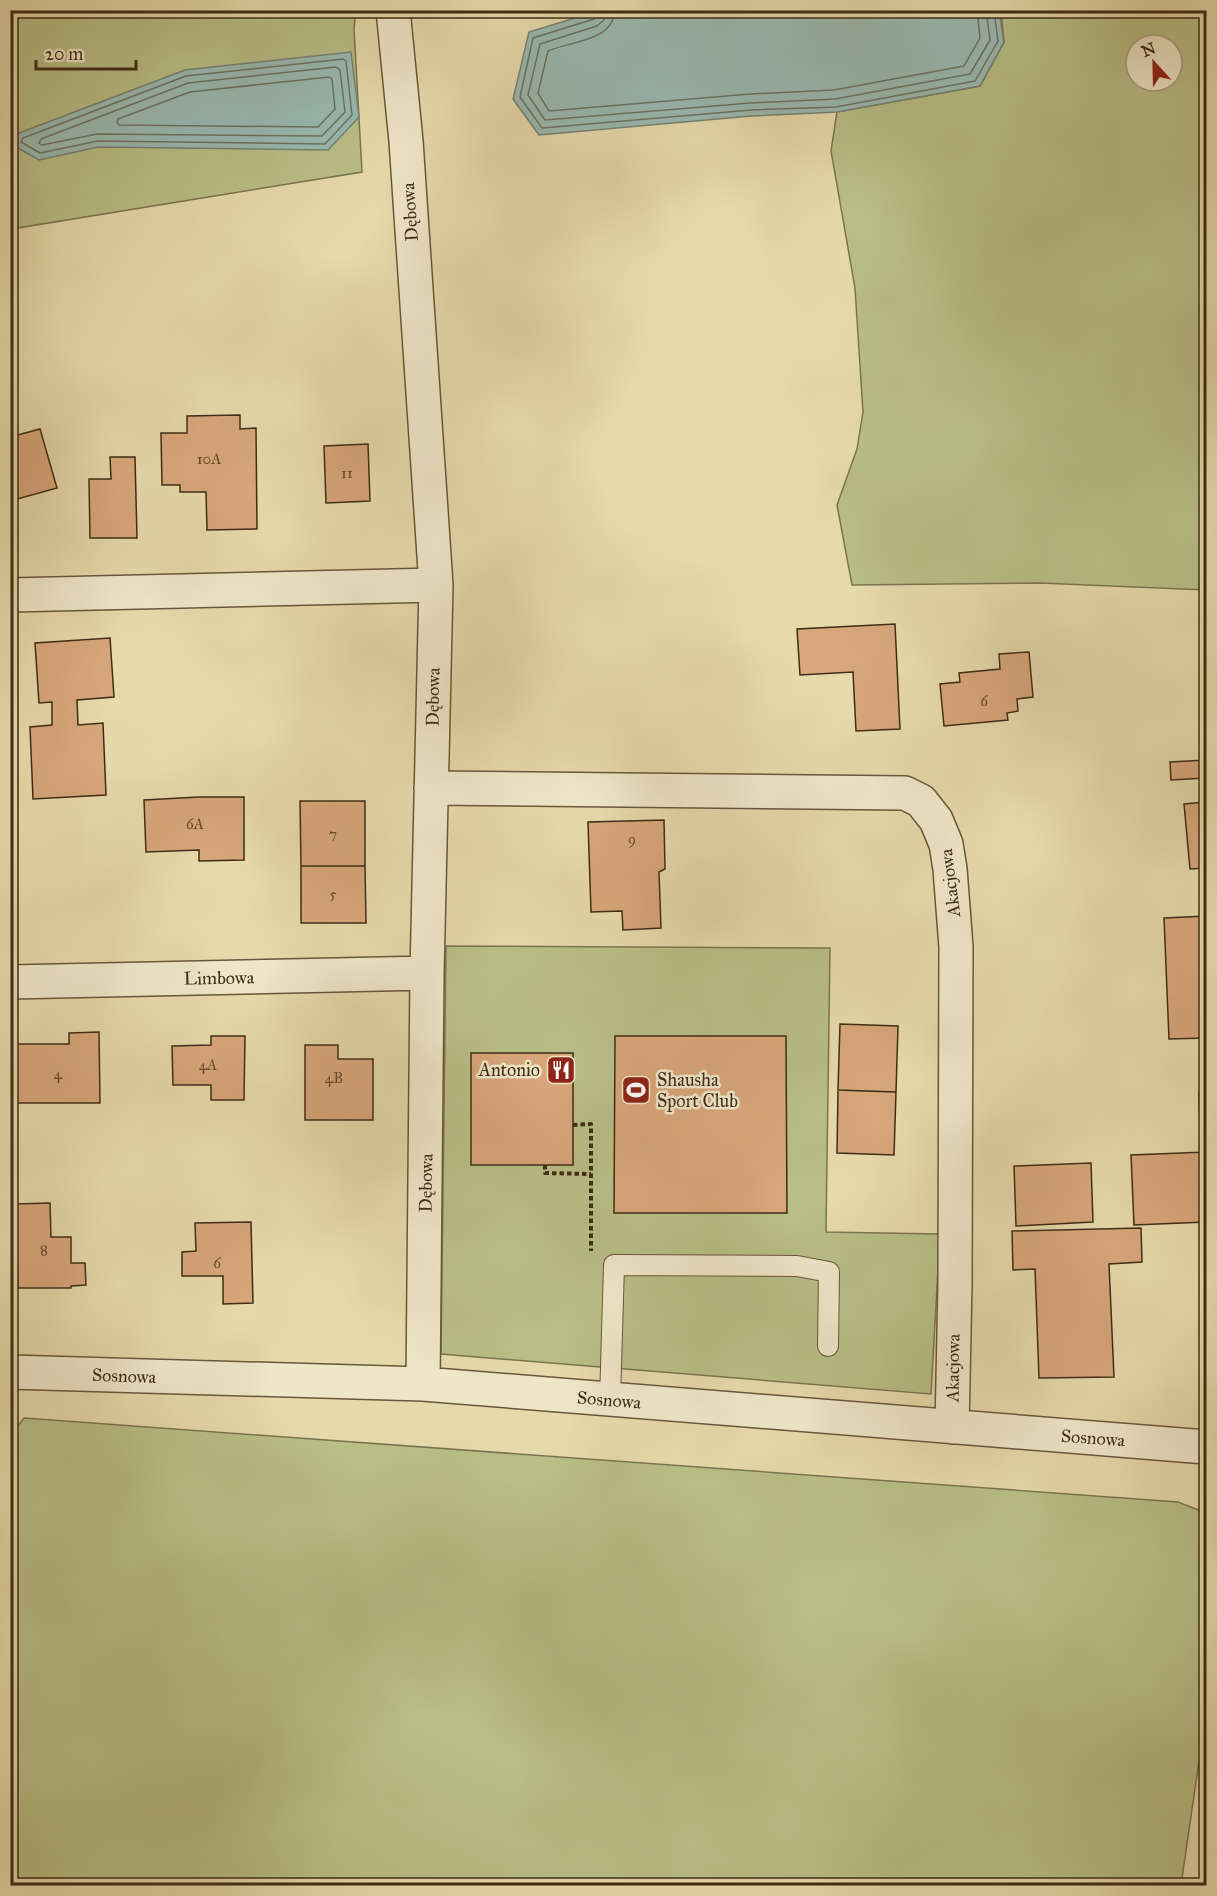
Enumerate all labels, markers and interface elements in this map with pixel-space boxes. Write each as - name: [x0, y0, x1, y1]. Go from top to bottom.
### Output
- scale bar: [36, 33, 136, 71]
- north arrow: [1124, 33, 1184, 93]
- text: N: [1139, 38, 1159, 61]
- text: 20 m: [45, 43, 83, 65]
- street label: Dębowa: [397, 181, 423, 242]
- house number: 10A: [197, 450, 221, 468]
- house number: 11: [341, 464, 353, 482]
- street label: Dębowa: [421, 667, 445, 727]
- house number: 6: [980, 692, 989, 710]
- house number: 6A: [186, 815, 204, 833]
- house number: 7: [329, 825, 337, 843]
- house number: 9: [628, 830, 636, 848]
- street label: Akacjowa: [935, 847, 965, 919]
- house number: 5: [330, 885, 337, 903]
- street label: Limbowa: [184, 966, 255, 990]
- restaurant icon: Antonio: [545, 1054, 577, 1086]
- house number: 4A: [199, 1056, 217, 1074]
- place label: Antonio: [478, 1059, 540, 1081]
- house number: 4: [54, 1065, 63, 1083]
- house number: 4B: [325, 1069, 343, 1087]
- place label: Shausha Sport Club: [657, 1069, 738, 1112]
- sports icon: Shausha Sport Club: [620, 1074, 652, 1106]
- street label: Dębowa: [414, 1153, 438, 1213]
- house number: 8: [40, 1241, 48, 1259]
- house number: 6: [213, 1254, 222, 1272]
- street label: Akacjowa: [941, 1333, 965, 1403]
- street label: Sosnowa: [91, 1364, 157, 1388]
- street label: Sosnowa: [576, 1386, 642, 1414]
- street label: Sosnowa: [1060, 1425, 1126, 1451]

